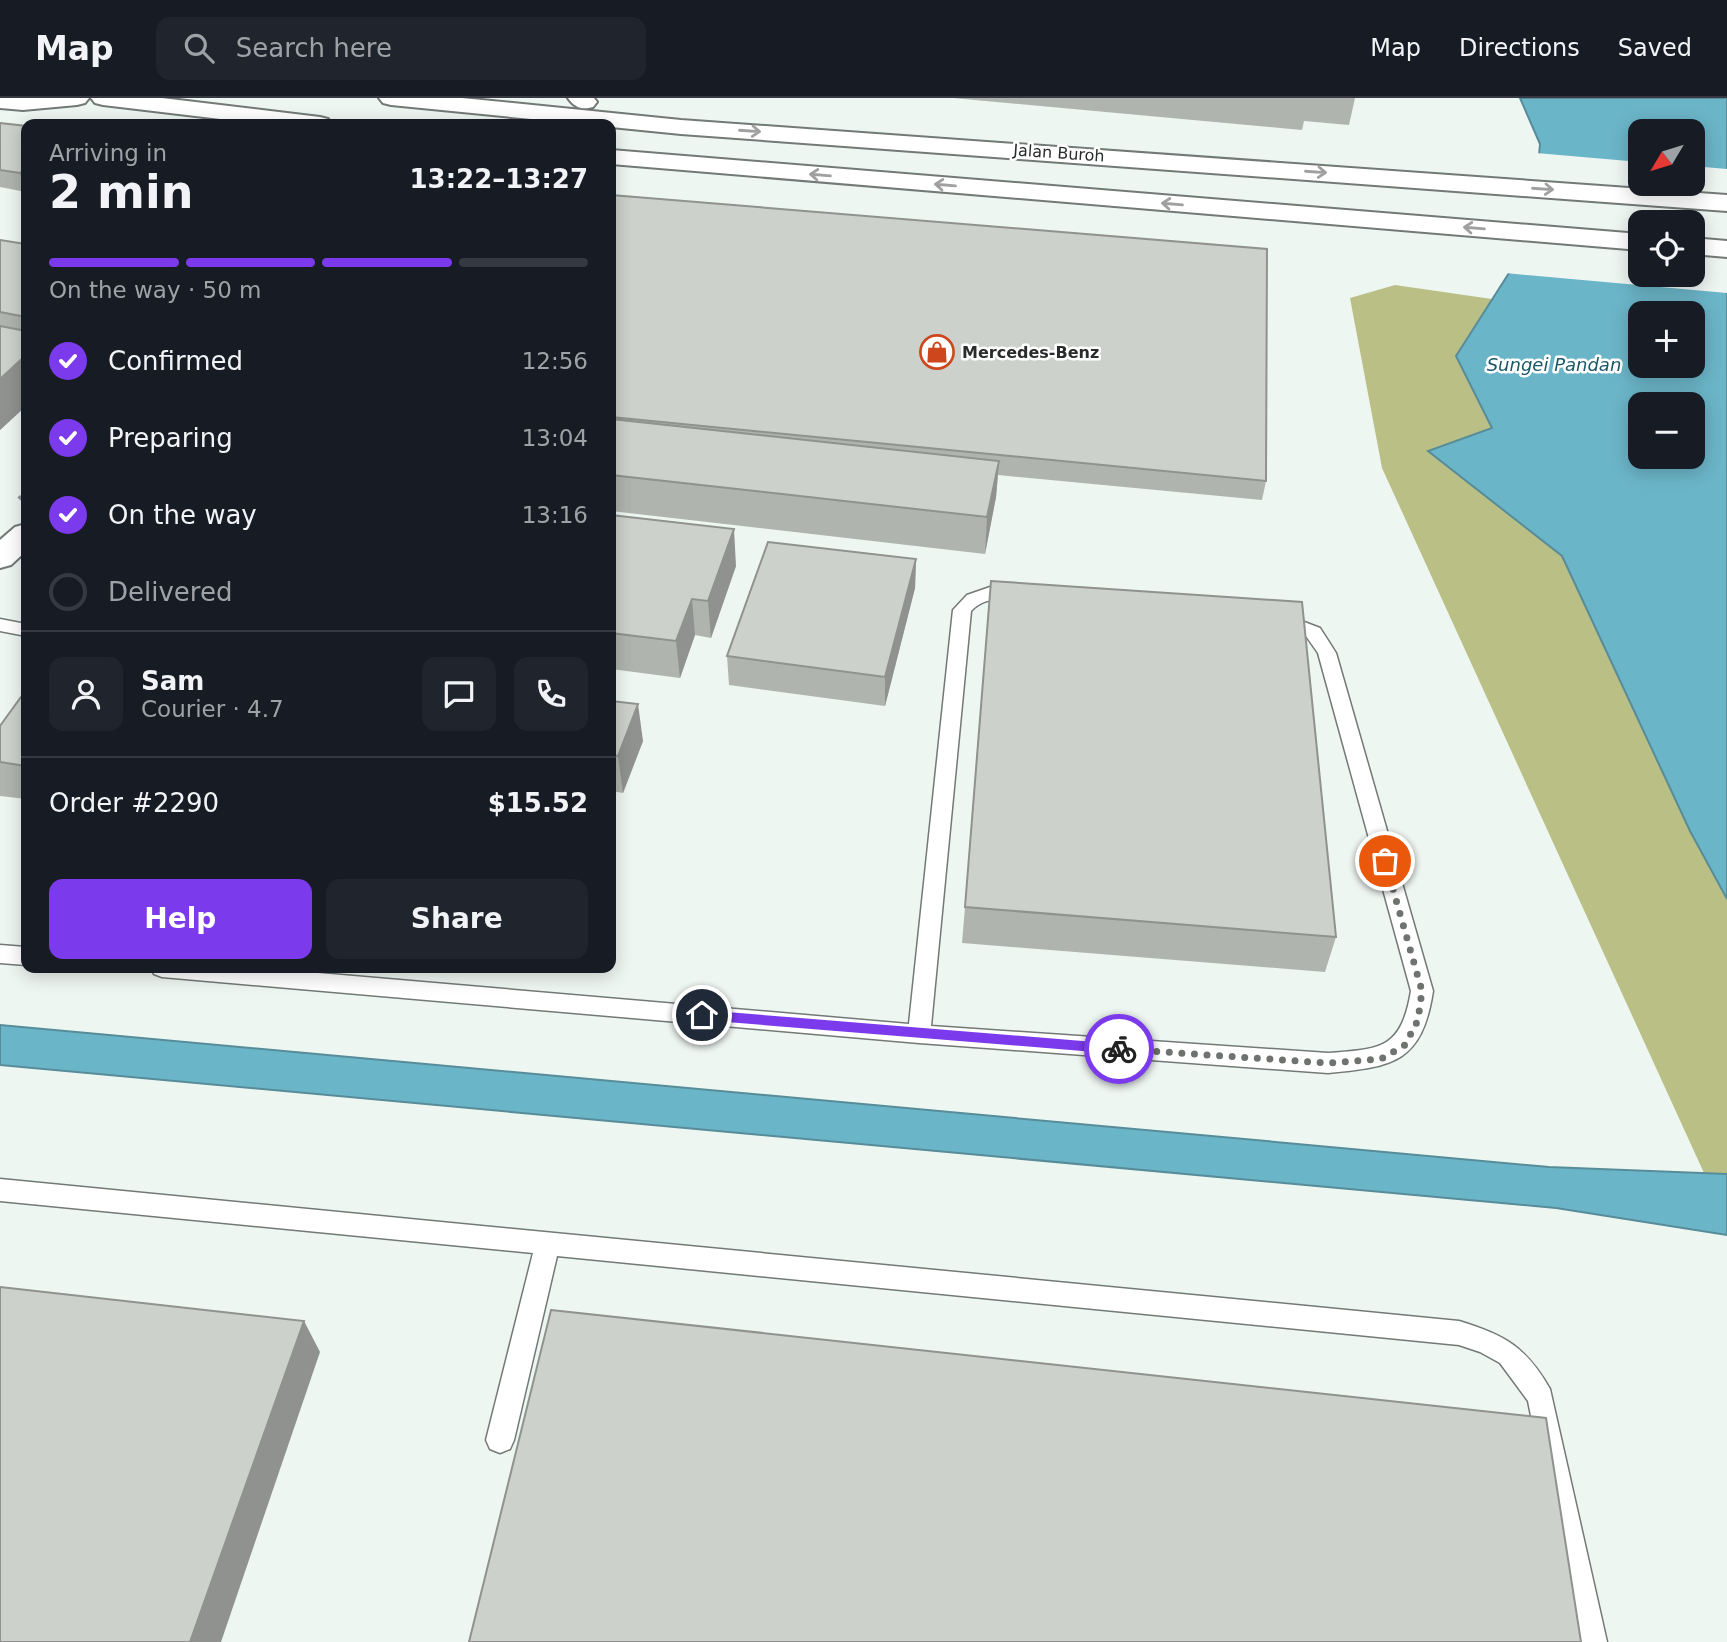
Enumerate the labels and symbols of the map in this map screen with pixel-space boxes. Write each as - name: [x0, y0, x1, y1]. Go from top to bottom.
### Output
- north arrow: [1628, 119, 1704, 196]
- one-way arrow: [738, 125, 761, 138]
- street label: Jalan Buroh: [1012, 140, 1105, 166]
- one-way arrow: [1305, 166, 1327, 179]
- one-way arrow: [809, 168, 831, 181]
- one-way arrow: [935, 178, 957, 191]
- one-way arrow: [1532, 183, 1554, 196]
- one-way arrow: [1161, 197, 1184, 210]
- one-way arrow: [1463, 221, 1486, 234]
- shop icon: Mercedes-Benz: [918, 333, 956, 371]
- place label: Mercedes-Benz: [962, 343, 1099, 362]
- water label: Sungei Pandan: [1487, 354, 1621, 375]
- pin: [1355, 831, 1415, 891]
- pin: [672, 985, 732, 1045]
- courier: [1084, 1014, 1154, 1084]

